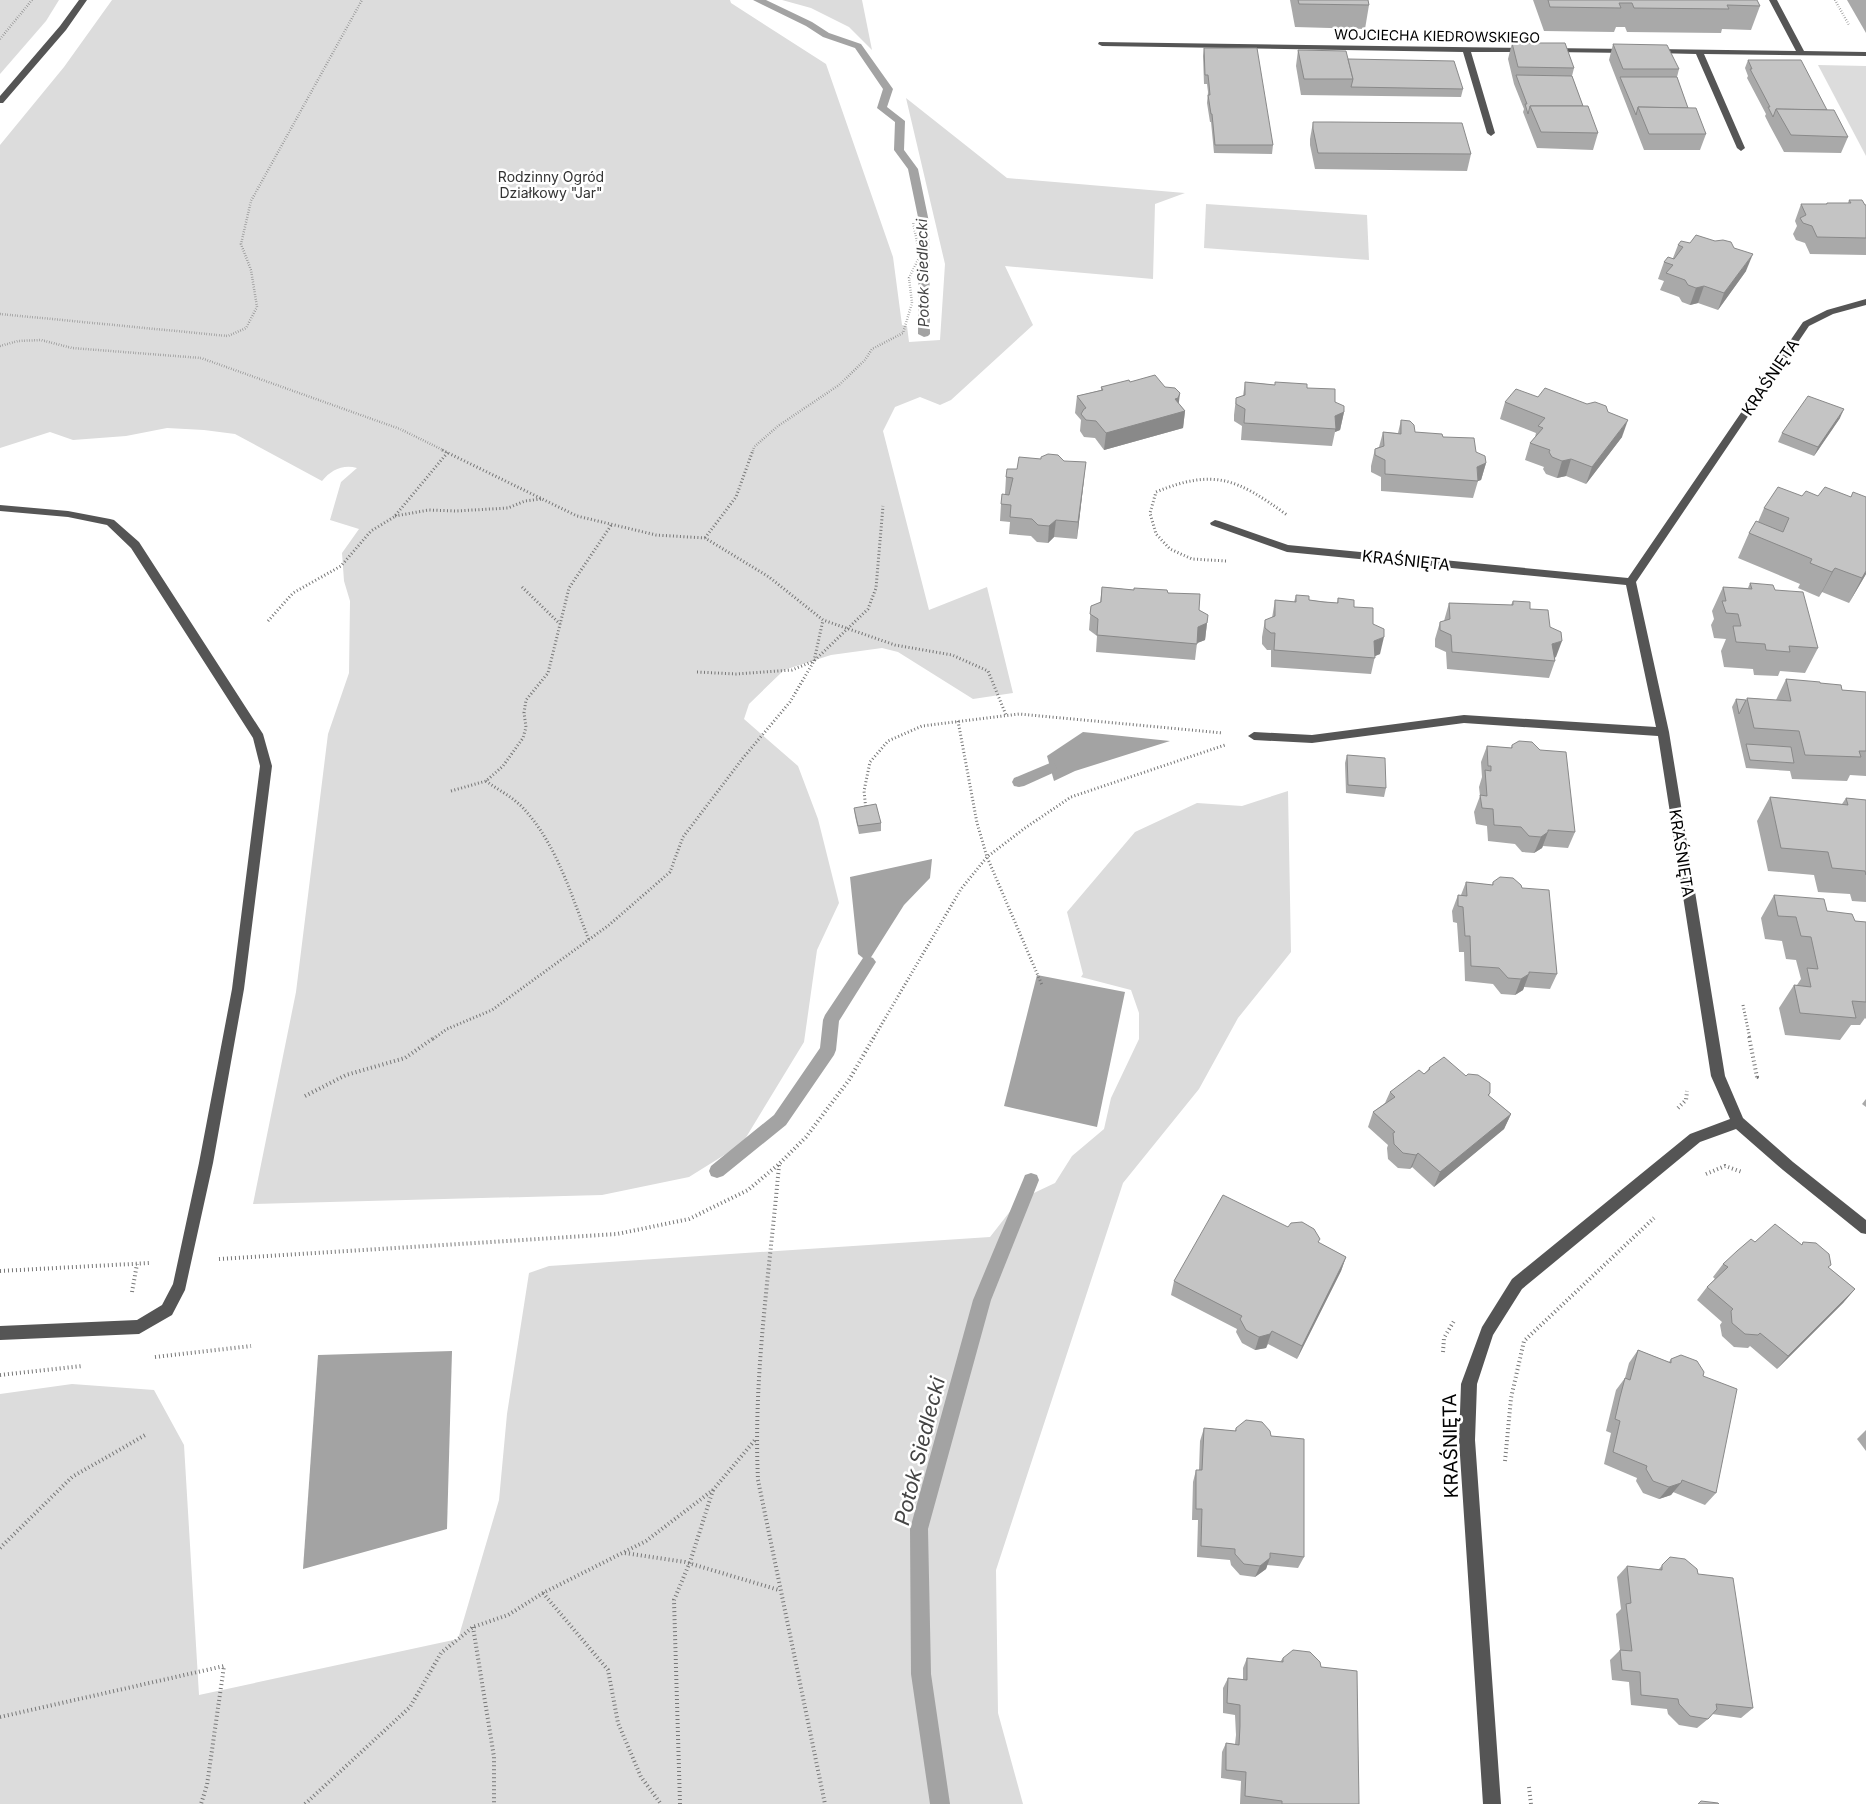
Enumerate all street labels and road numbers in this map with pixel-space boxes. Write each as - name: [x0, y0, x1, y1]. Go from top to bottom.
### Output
- street label: WOJCIECHA KIEDROWSKIEGO: [1334, 25, 1540, 46]
- street label: KRAŚNIĘTA: [1737, 335, 1803, 419]
- street label: KRAŚNIĘTA: [1361, 545, 1451, 575]
- street label: KRAŚNIĘTA: [1665, 808, 1699, 898]
- street label: KRAŚNIĘTA: [1438, 1393, 1463, 1499]

